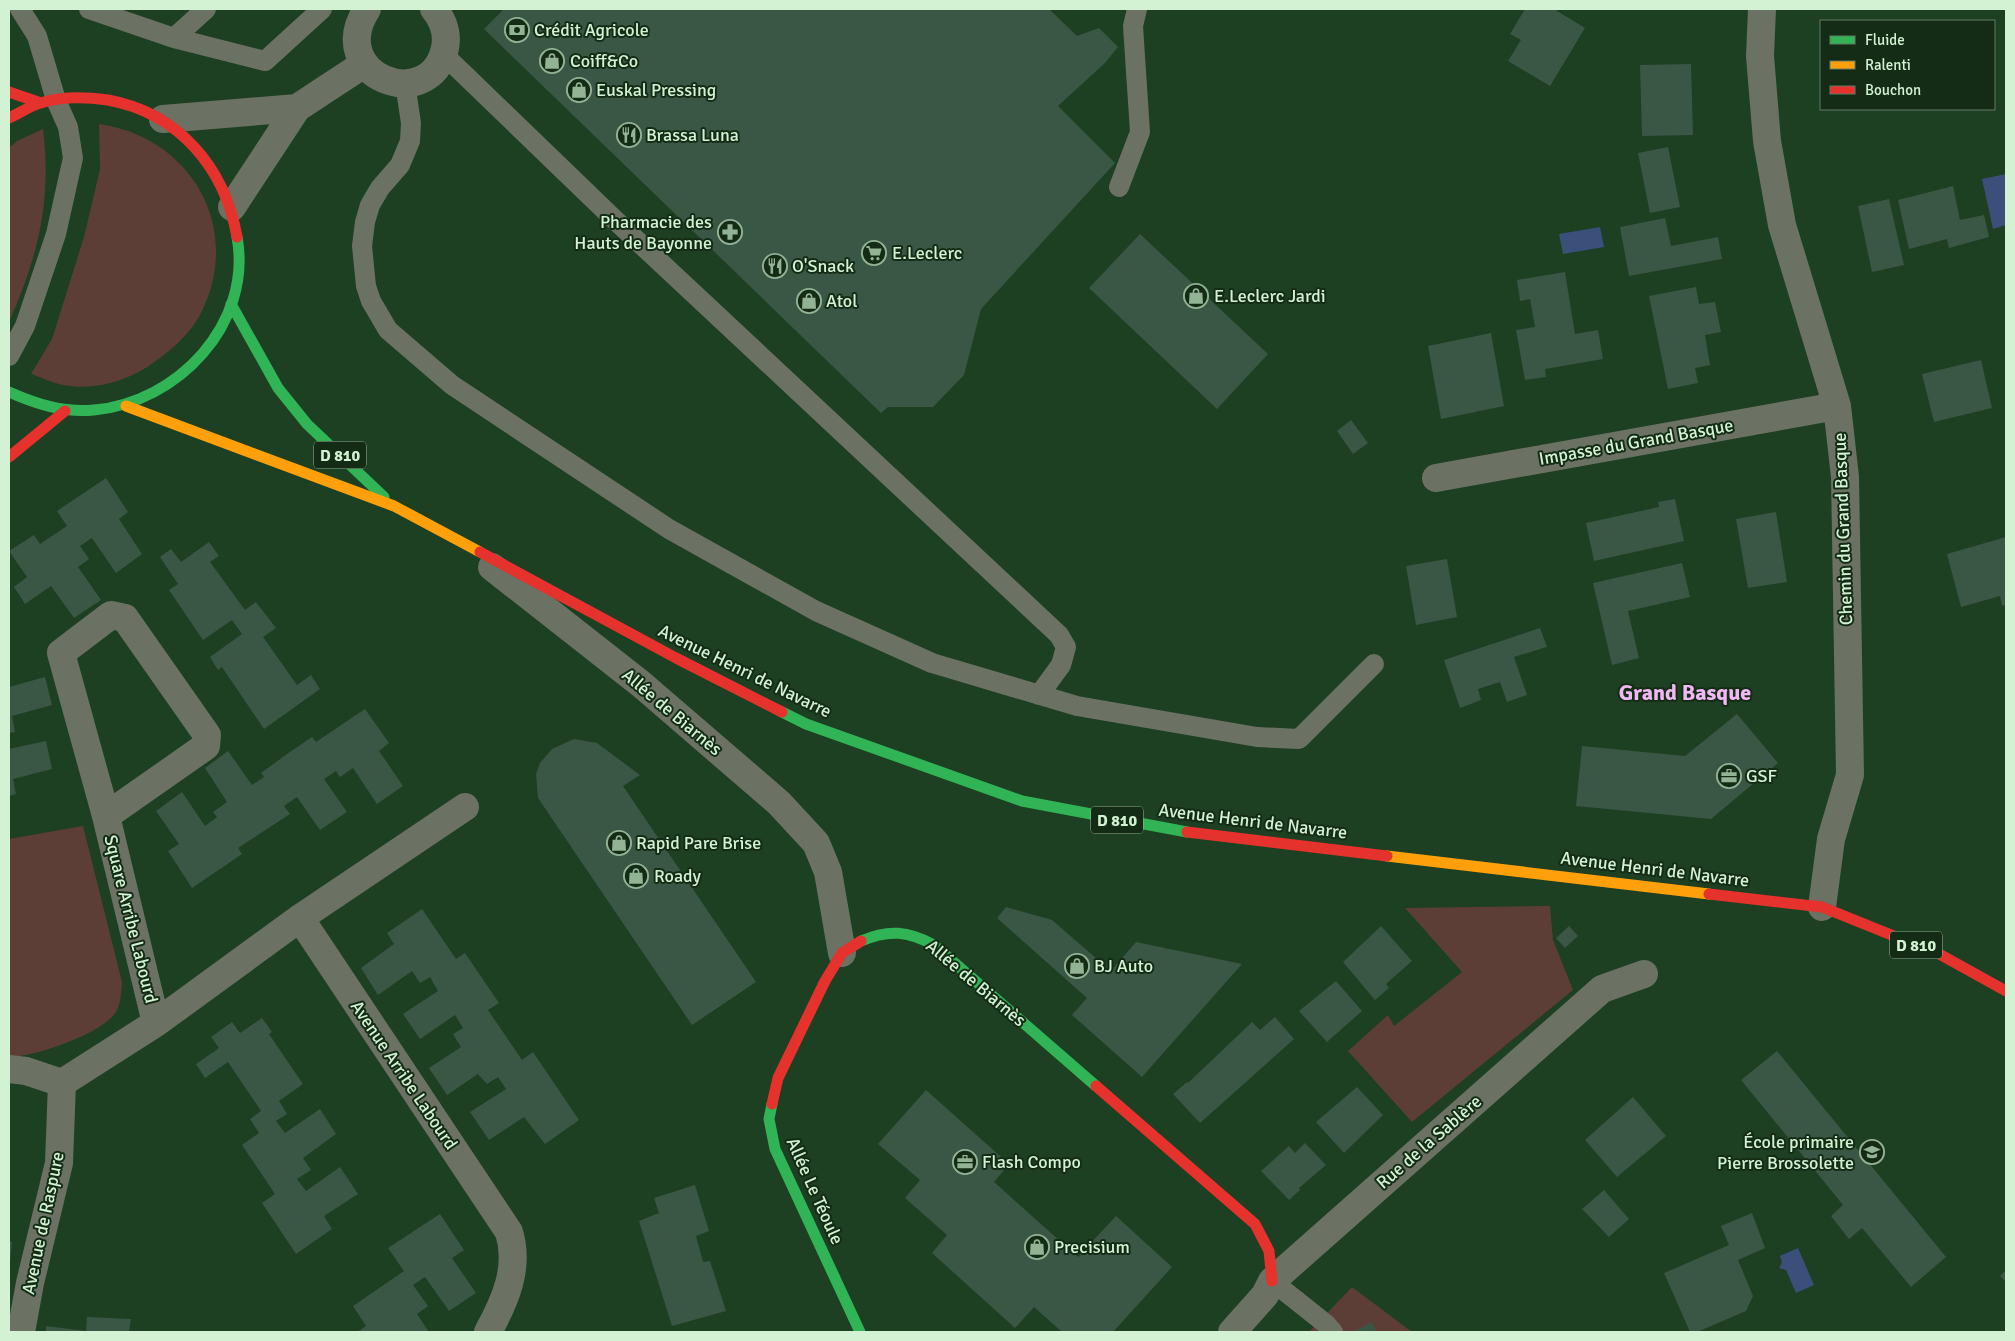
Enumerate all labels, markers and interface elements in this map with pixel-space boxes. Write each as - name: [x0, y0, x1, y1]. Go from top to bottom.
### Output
- bank icon: Crédit Agricole: [504, 17, 530, 43]
- place label: Crédit Agricole: [534, 19, 649, 41]
- legend: [1820, 20, 1995, 110]
- text: Fluide: [1865, 31, 1905, 49]
- shop icon: Coiff&Co: [539, 48, 565, 74]
- place label: Coiff&Co: [570, 50, 638, 72]
- text: Ralenti: [1865, 56, 1911, 74]
- shop icon: Euskal Pressing: [566, 77, 592, 103]
- place label: Euskal Pressing: [596, 79, 716, 101]
- text: Bouchon: [1865, 81, 1921, 99]
- restaurant icon: Brassa Luna: [616, 122, 642, 148]
- place label: Brassa Luna: [646, 124, 739, 146]
- place label: Pharmacie des Hauts de Bayonne: [574, 211, 712, 254]
- pharmacy icon: Pharmacie des Hauts de Bayonne: [717, 219, 743, 245]
- supermarket icon: E.Leclerc: [861, 240, 887, 266]
- place label: E.Leclerc: [892, 242, 962, 264]
- restaurant icon: O'Snack: [762, 253, 788, 279]
- place label: O'Snack: [792, 255, 854, 277]
- shop icon: E.Leclerc Jardi: [1183, 283, 1209, 309]
- place label: E.Leclerc Jardi: [1214, 285, 1326, 307]
- shop icon: Atol: [796, 288, 822, 314]
- place label: Atol: [826, 290, 857, 312]
- street label: Impasse du Grand Basque: [1537, 414, 1735, 470]
- street label: Chemin du Grand Basque: [1829, 432, 1857, 626]
- road number: D 810: [314, 442, 366, 468]
- street label: Avenue Henri de Navarre: [655, 620, 835, 722]
- street label: Allée de Biarnès: [618, 664, 727, 760]
- district label: Grand Basque: [1619, 679, 1751, 706]
- office icon: GSF: [1716, 763, 1742, 789]
- place label: GSF: [1746, 765, 1777, 787]
- street label: Avenue Henri de Navarre: [1157, 799, 1349, 843]
- road number: D 810: [1091, 806, 1143, 834]
- shop icon: Rapid Pare Brise: [606, 830, 632, 856]
- place label: Rapid Pare Brise: [636, 832, 761, 854]
- street label: Square Arribe Labourd: [99, 833, 163, 1005]
- street label: Avenue Henri de Navarre: [1559, 847, 1751, 891]
- shop icon: Roady: [623, 863, 649, 889]
- place label: Roady: [654, 865, 702, 887]
- road number: D 810: [1890, 932, 1942, 958]
- street label: Allée de Biarnès: [922, 935, 1031, 1031]
- shop icon: BJ Auto: [1064, 953, 1090, 979]
- place label: BJ Auto: [1094, 955, 1153, 977]
- street label: Avenue Arribe Labourd: [346, 996, 462, 1154]
- street label: Rue de la Sablère: [1372, 1090, 1486, 1194]
- place label: École primaire Pierre Brossolette: [1717, 1131, 1854, 1174]
- street label: Allée Le Téoule: [782, 1134, 848, 1248]
- school or university icon: École primaire Pierre Brossolette: [1859, 1139, 1885, 1165]
- office icon: Flash Compo: [952, 1149, 978, 1175]
- street label: Avenue de Raspure: [17, 1150, 69, 1296]
- place label: Flash Compo: [982, 1151, 1081, 1173]
- shop icon: Precisium: [1024, 1234, 1050, 1260]
- place label: Precisium: [1054, 1236, 1130, 1258]

